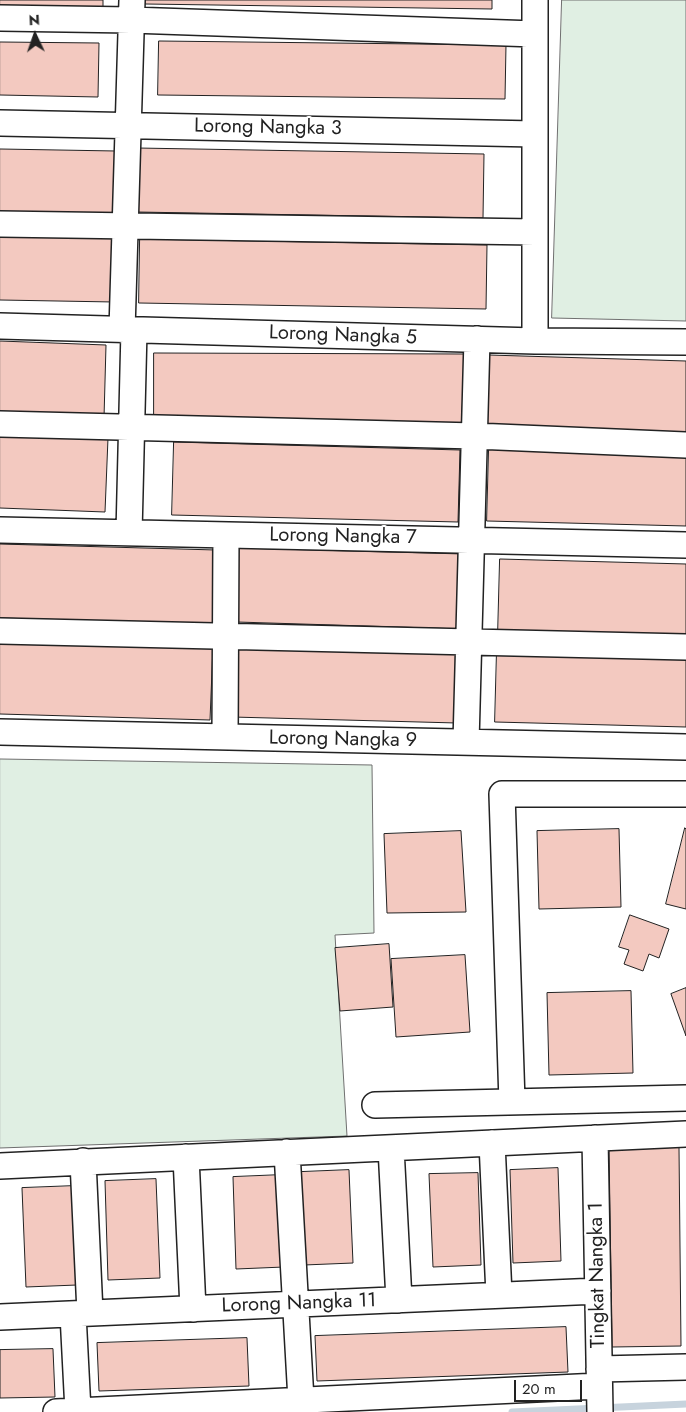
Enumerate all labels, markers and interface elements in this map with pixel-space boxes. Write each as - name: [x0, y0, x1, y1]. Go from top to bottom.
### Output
- north arrow: [10, 10, 60, 60]
- text: N: [28, 10, 40, 30]
- street label: Lorong Nangka 3: [194, 115, 342, 141]
- street label: Lorong Nangka 5: [269, 321, 417, 351]
- street label: Lorong Nangka 7: [269, 524, 417, 550]
- street label: Lorong Nangka 9: [269, 727, 417, 753]
- street label: Tingkat Nangka 1: [585, 1202, 611, 1348]
- street label: Lorong Nangka 11: [221, 1289, 377, 1319]
- scale bar: [516, 1370, 584, 1402]
- text: 20 m: [522, 1378, 556, 1400]

